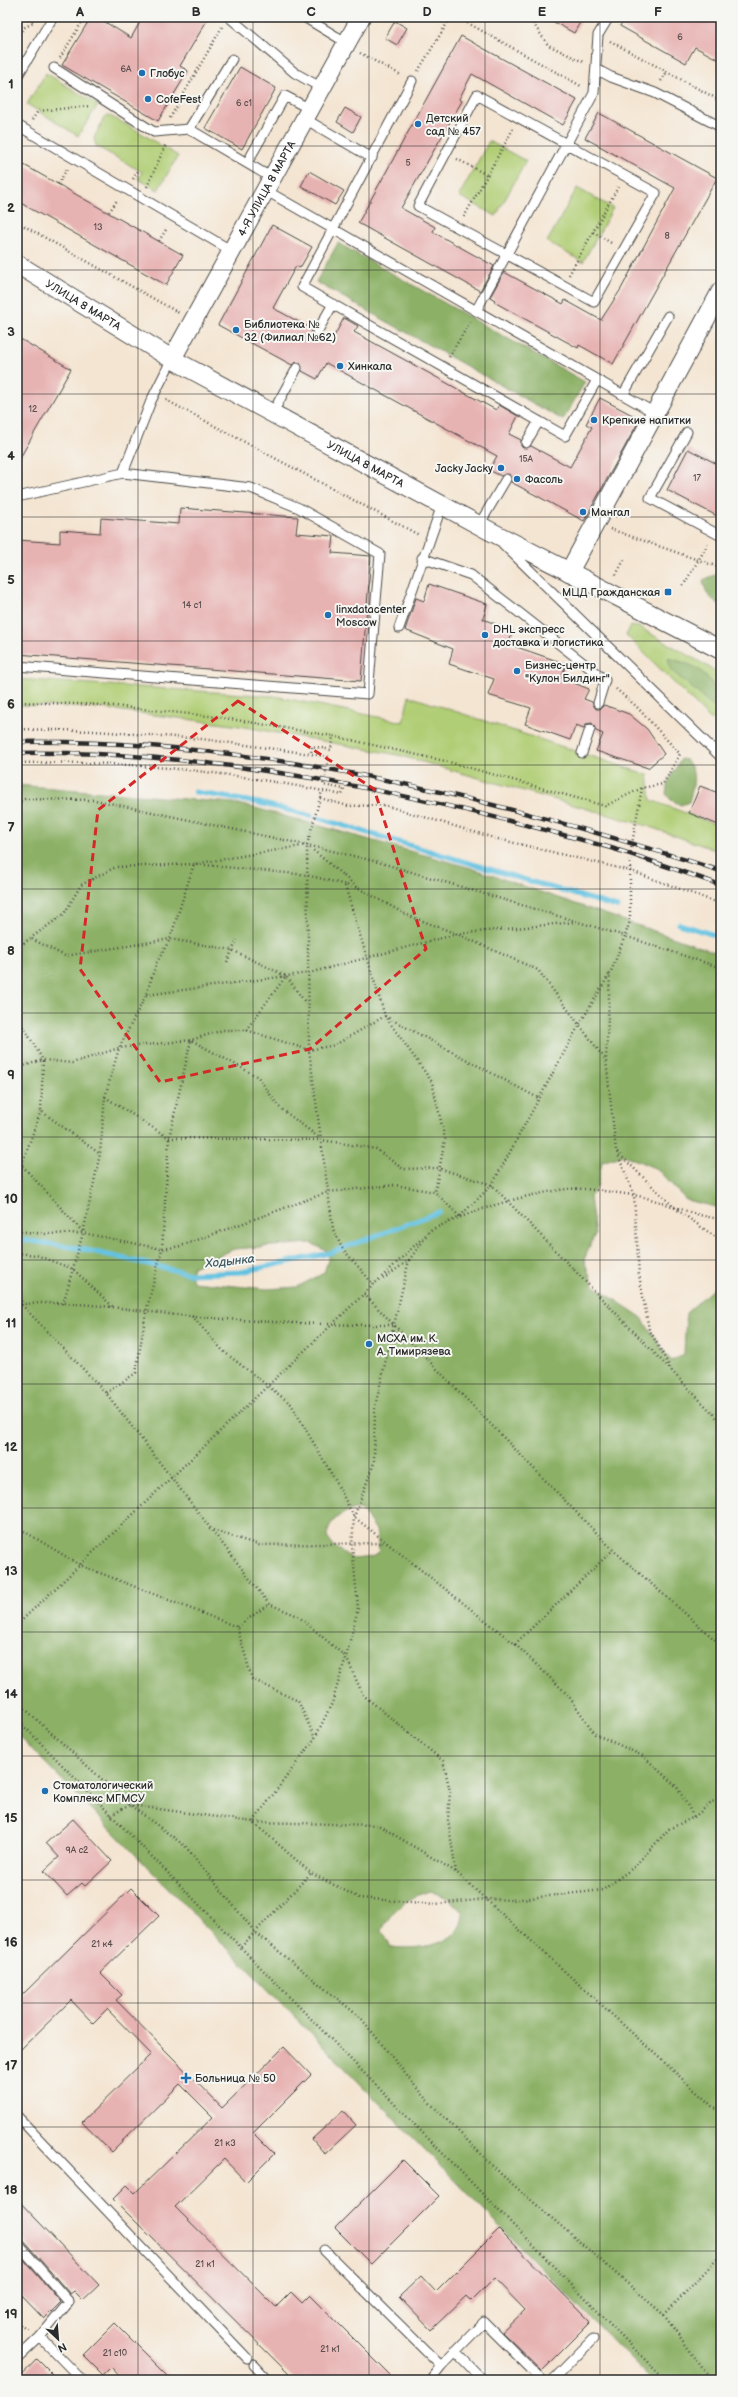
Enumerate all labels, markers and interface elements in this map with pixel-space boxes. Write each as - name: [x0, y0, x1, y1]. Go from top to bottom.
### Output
- text: A: [75, 4, 84, 20]
- text: B: [191, 4, 201, 20]
- text: C: [306, 4, 316, 20]
- text: D: [422, 4, 432, 20]
- text: E: [538, 4, 547, 20]
- text: F: [654, 4, 662, 20]
- house number: 6: [677, 32, 683, 43]
- house number: 6А: [121, 64, 132, 75]
- place label: Глобус: [150, 67, 185, 80]
- marker: Глобус: [137, 68, 147, 78]
- text: 1: [8, 76, 14, 92]
- place label: CofeFest: [156, 93, 202, 106]
- marker: CofeFest: [143, 94, 153, 104]
- house number: 6 с1: [236, 98, 252, 109]
- place label: Детский сад № 457: [426, 112, 481, 138]
- marker: Детский сад № 457: [413, 119, 423, 129]
- street label: 4-Я УЛИЦА 8 МАРТА: [235, 138, 299, 239]
- house number: 5: [405, 158, 411, 169]
- text: 2: [7, 200, 15, 216]
- house number: 13: [93, 222, 103, 233]
- house number: 8: [664, 231, 670, 242]
- street label: УЛИЦА 8 МАРТА: [43, 277, 123, 333]
- place label: Библиотека № 32 (Филиал №62): [244, 318, 336, 344]
- text: 3: [7, 324, 15, 340]
- marker: Библиотека № 32 (Филиал №62): [231, 325, 241, 335]
- place label: Хинкала: [348, 360, 392, 373]
- marker: Хинкала: [335, 361, 345, 371]
- house number: 12: [29, 404, 38, 415]
- place label: Крепкие напитки: [602, 414, 691, 427]
- marker: Крепкие напитки: [589, 415, 599, 425]
- street label: УЛИЦА 8 МАРТА: [325, 438, 407, 491]
- text: 4: [7, 448, 15, 464]
- house number: 15А: [519, 454, 534, 465]
- place label: Jacky Jacky: [435, 462, 493, 475]
- marker: Jacky Jacky: [496, 463, 506, 473]
- place label: Фасоль: [525, 473, 563, 486]
- house number: 17: [693, 473, 702, 484]
- marker: Фасоль: [512, 474, 522, 484]
- place label: Мангал: [591, 506, 630, 519]
- marker: Мангал: [578, 507, 588, 517]
- text: 5: [7, 572, 15, 588]
- place label: МЦД Гражданская: [562, 586, 660, 599]
- marker: МЦД Гражданская: [663, 587, 673, 597]
- house number: 14 с1: [182, 600, 202, 611]
- place label: linxdatacenter Moscow: [336, 603, 407, 629]
- marker: linxdatacenter Moscow: [323, 610, 333, 620]
- place label: DHL экспресс доставка и логистика: [493, 623, 604, 649]
- marker: DHL экспресс доставка и логистика: [480, 630, 490, 640]
- place label: Бизнес-центр "Кулон Билдинг": [525, 659, 610, 685]
- marker: Бизнес-центр "Кулон Билдинг": [512, 666, 522, 676]
- text: 6: [7, 696, 15, 712]
- text: 7: [7, 820, 15, 836]
- text: 8: [7, 943, 15, 959]
- text: 9: [7, 1067, 15, 1083]
- text: 10: [4, 1191, 18, 1207]
- water label: Ходынка: [204, 1251, 256, 1272]
- text: 11: [6, 1315, 16, 1331]
- place label: МСХА им. К. А. Тимирязева: [376, 1332, 451, 1358]
- marker: МСХА им. К. А. Тимирязева: [364, 1339, 374, 1349]
- text: 12: [4, 1439, 18, 1455]
- text: 13: [4, 1563, 18, 1579]
- text: 14: [4, 1686, 18, 1702]
- place label: Стоматологический Комплекс МГМСУ: [53, 1779, 153, 1805]
- marker: Стоматологический Комплекс МГМСУ: [40, 1786, 50, 1796]
- text: 15: [5, 1810, 18, 1826]
- house number: 9А с2: [66, 1845, 89, 1856]
- text: 16: [4, 1934, 18, 1950]
- house number: 21 к4: [91, 1939, 113, 1950]
- text: 17: [5, 2058, 17, 2074]
- marker: Больница № 50: [180, 2072, 192, 2084]
- place label: Больница № 50: [195, 2072, 276, 2085]
- house number: 21 к3: [214, 2138, 236, 2149]
- text: 18: [4, 2182, 18, 2198]
- house number: 21 к1: [195, 2259, 215, 2270]
- text: 19: [4, 2306, 18, 2322]
- north arrow: [38, 2319, 78, 2359]
- text: N: [56, 2340, 69, 2355]
- house number: 21 к1: [320, 2344, 340, 2355]
- house number: 21 с10: [103, 2348, 127, 2359]

